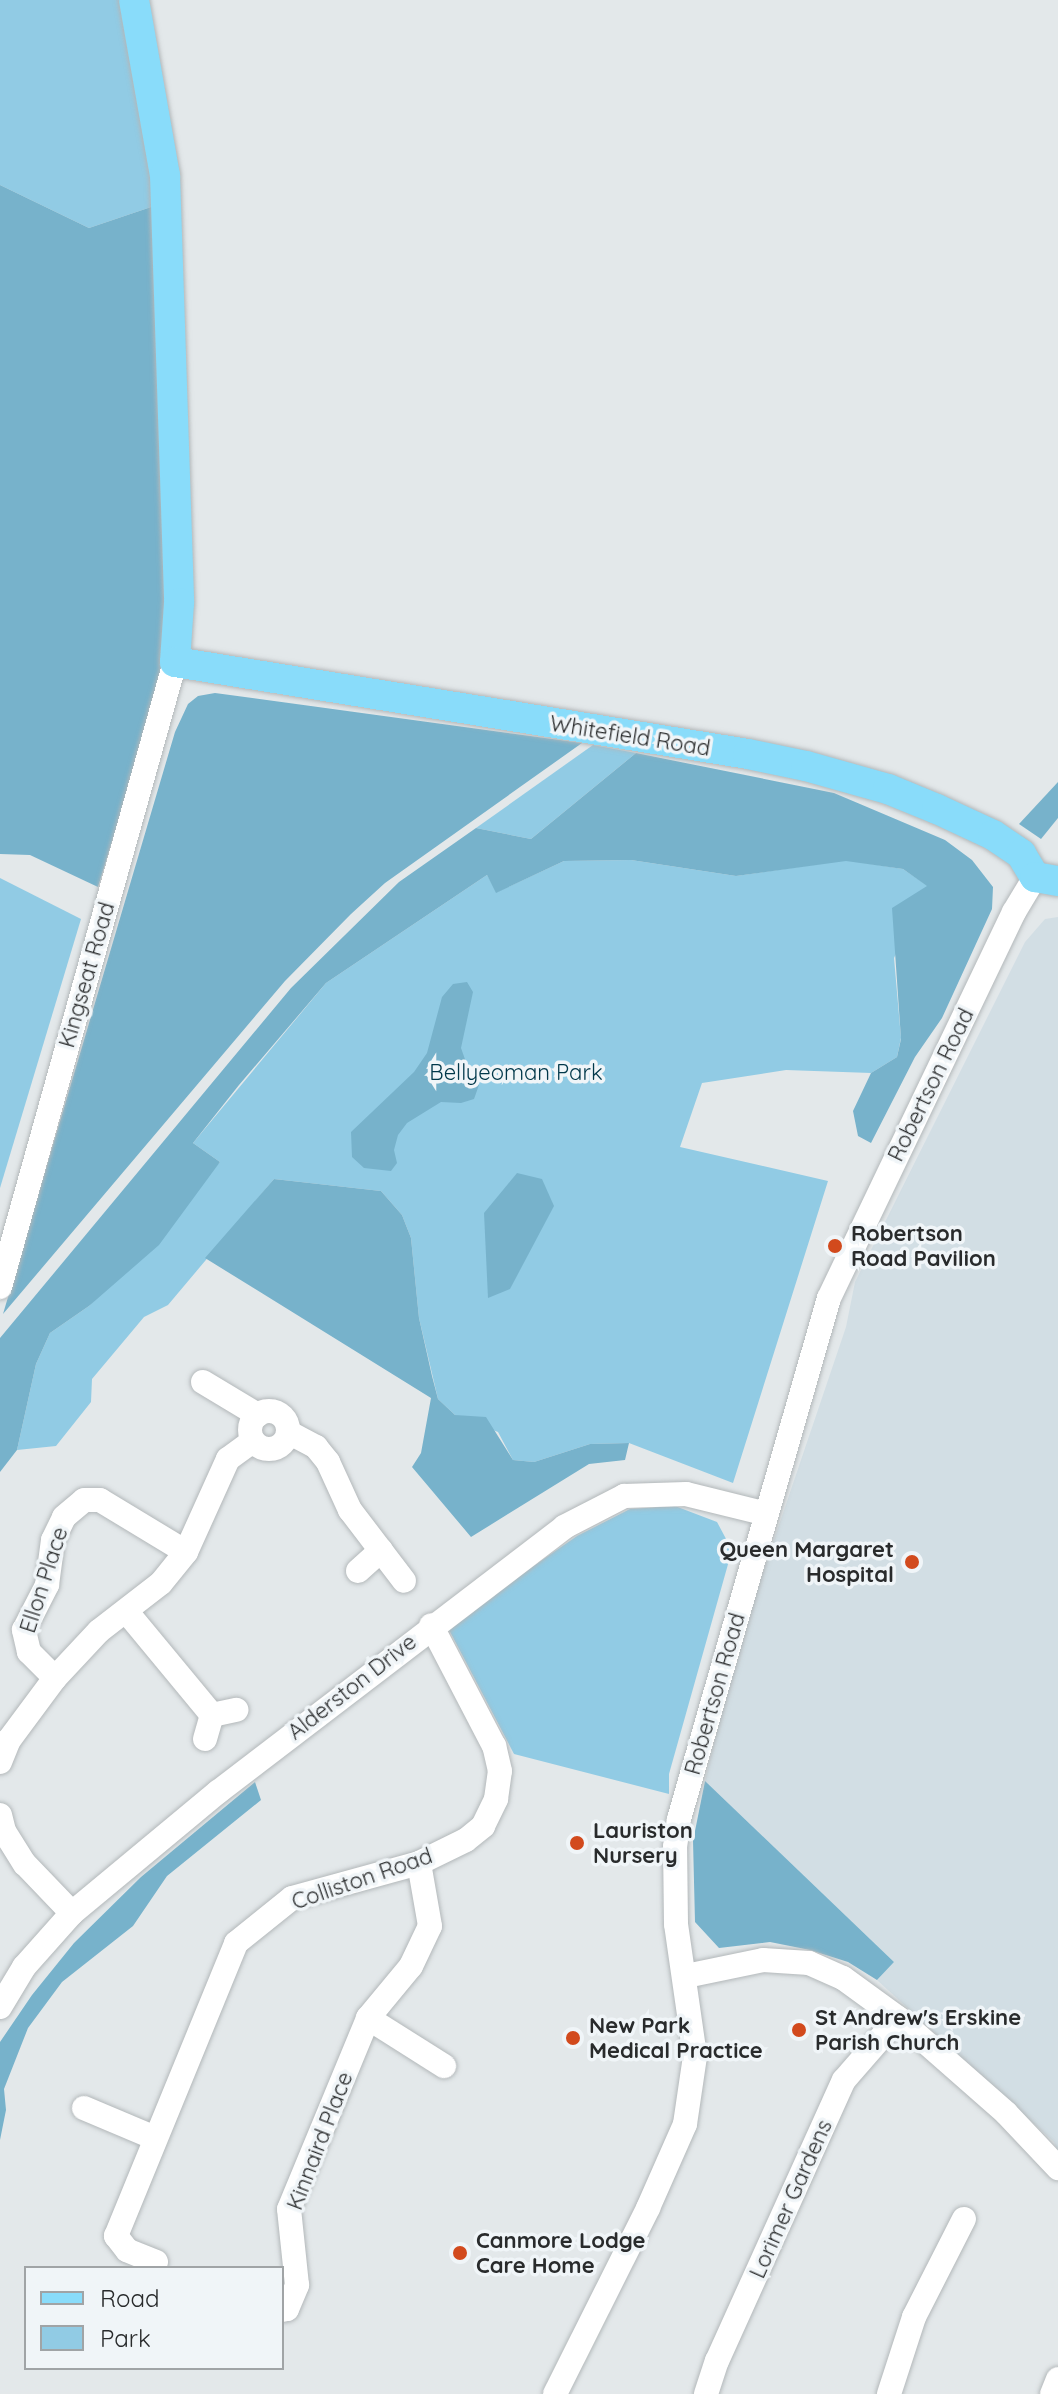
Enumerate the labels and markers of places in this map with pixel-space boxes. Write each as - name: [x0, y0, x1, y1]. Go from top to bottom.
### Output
- place label: Robertson Road Pavilion: [851, 1220, 996, 1272]
- marker: Robertson Road Pavilion: [826, 1237, 844, 1255]
- place label: Queen Margaret Hospital: [719, 1536, 894, 1588]
- marker: Queen Margaret Hospital: [901, 1551, 923, 1573]
- place label: Lauriston Nursery: [593, 1817, 693, 1868]
- marker: Lauriston Nursery: [568, 1834, 586, 1852]
- place label: St Andrew's Erskine Parish Church: [815, 2004, 1021, 2056]
- place label: New Park Medical Practice: [589, 2012, 763, 2064]
- marker: St Andrew's Erskine Parish Church: [790, 2021, 808, 2039]
- marker: New Park Medical Practice: [564, 2029, 582, 2047]
- place label: Canmore Lodge Care Home: [476, 2227, 645, 2278]
- marker: Canmore Lodge Care Home: [451, 2244, 469, 2262]

